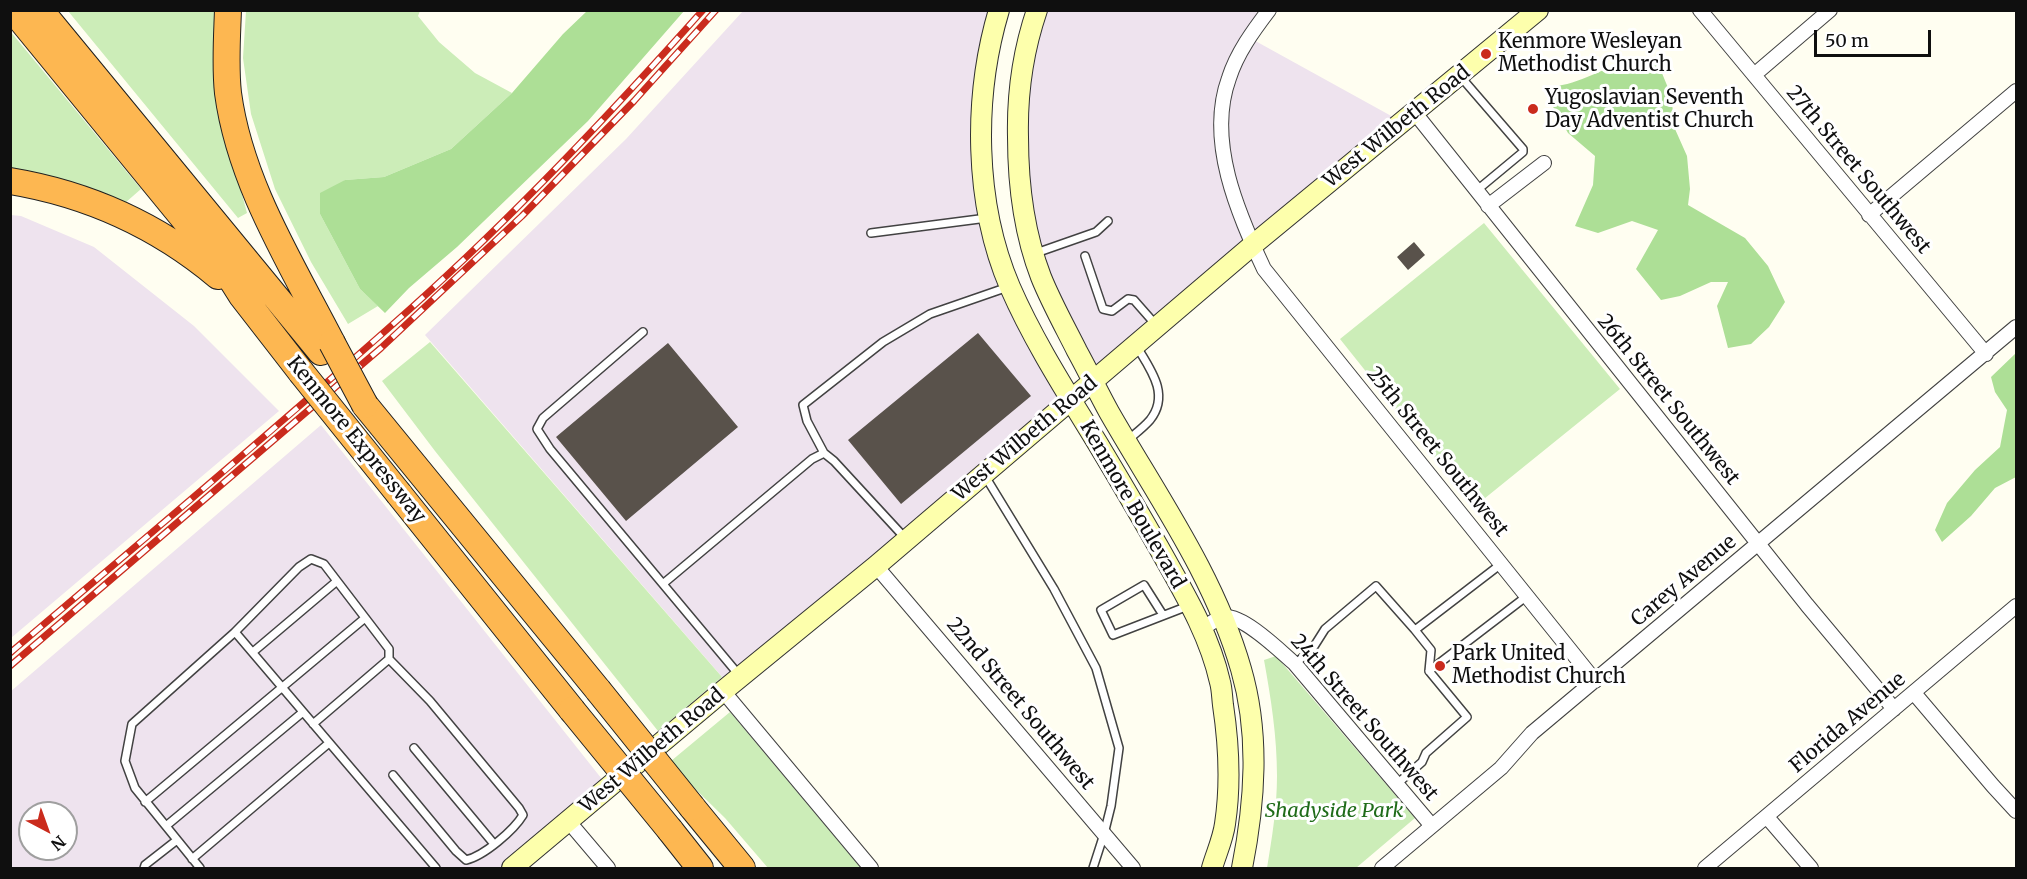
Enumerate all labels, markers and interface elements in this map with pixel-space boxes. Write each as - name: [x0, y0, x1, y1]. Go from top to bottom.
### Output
- scale bar: [1817, 18, 1934, 56]
- text: 50 m: [1825, 29, 1869, 52]
- place label: Kenmore Wesleyan Methodist Church: [1498, 30, 1682, 77]
- marker: Kenmore Wesleyan Methodist Church: [1479, 47, 1493, 61]
- street label: West Wilbeth Road: [1319, 61, 1475, 193]
- street label: 27th Street Southwest: [1781, 81, 1935, 259]
- place label: Yugoslavian Seventh Day Adventist Church: [1545, 86, 1754, 133]
- marker: Yugoslavian Seventh Day Adventist Church: [1526, 102, 1540, 116]
- street label: 26th Street Southwest: [1592, 310, 1744, 490]
- street label: Kenmore Expressway: [281, 352, 431, 528]
- street label: 25th Street Southwest: [1361, 362, 1513, 542]
- street label: West Wilbeth Road: [948, 371, 1102, 507]
- street label: Kenmore Boulevard: [1074, 417, 1190, 593]
- street label: Carey Avenue: [1627, 530, 1741, 632]
- street label: 22nd Street Southwest: [941, 613, 1099, 795]
- street label: 24th Street Southwest: [1285, 630, 1443, 806]
- place label: Park United Methodist Church: [1452, 642, 1626, 689]
- marker: Park United Methodist Church: [1433, 659, 1447, 673]
- street label: Florida Avenue: [1785, 668, 1911, 778]
- street label: West Wilbeth Road: [575, 683, 729, 819]
- park label: Shadyside Park: [1265, 799, 1403, 823]
- north arrow: [18, 801, 78, 861]
- text: N: [47, 831, 70, 855]

